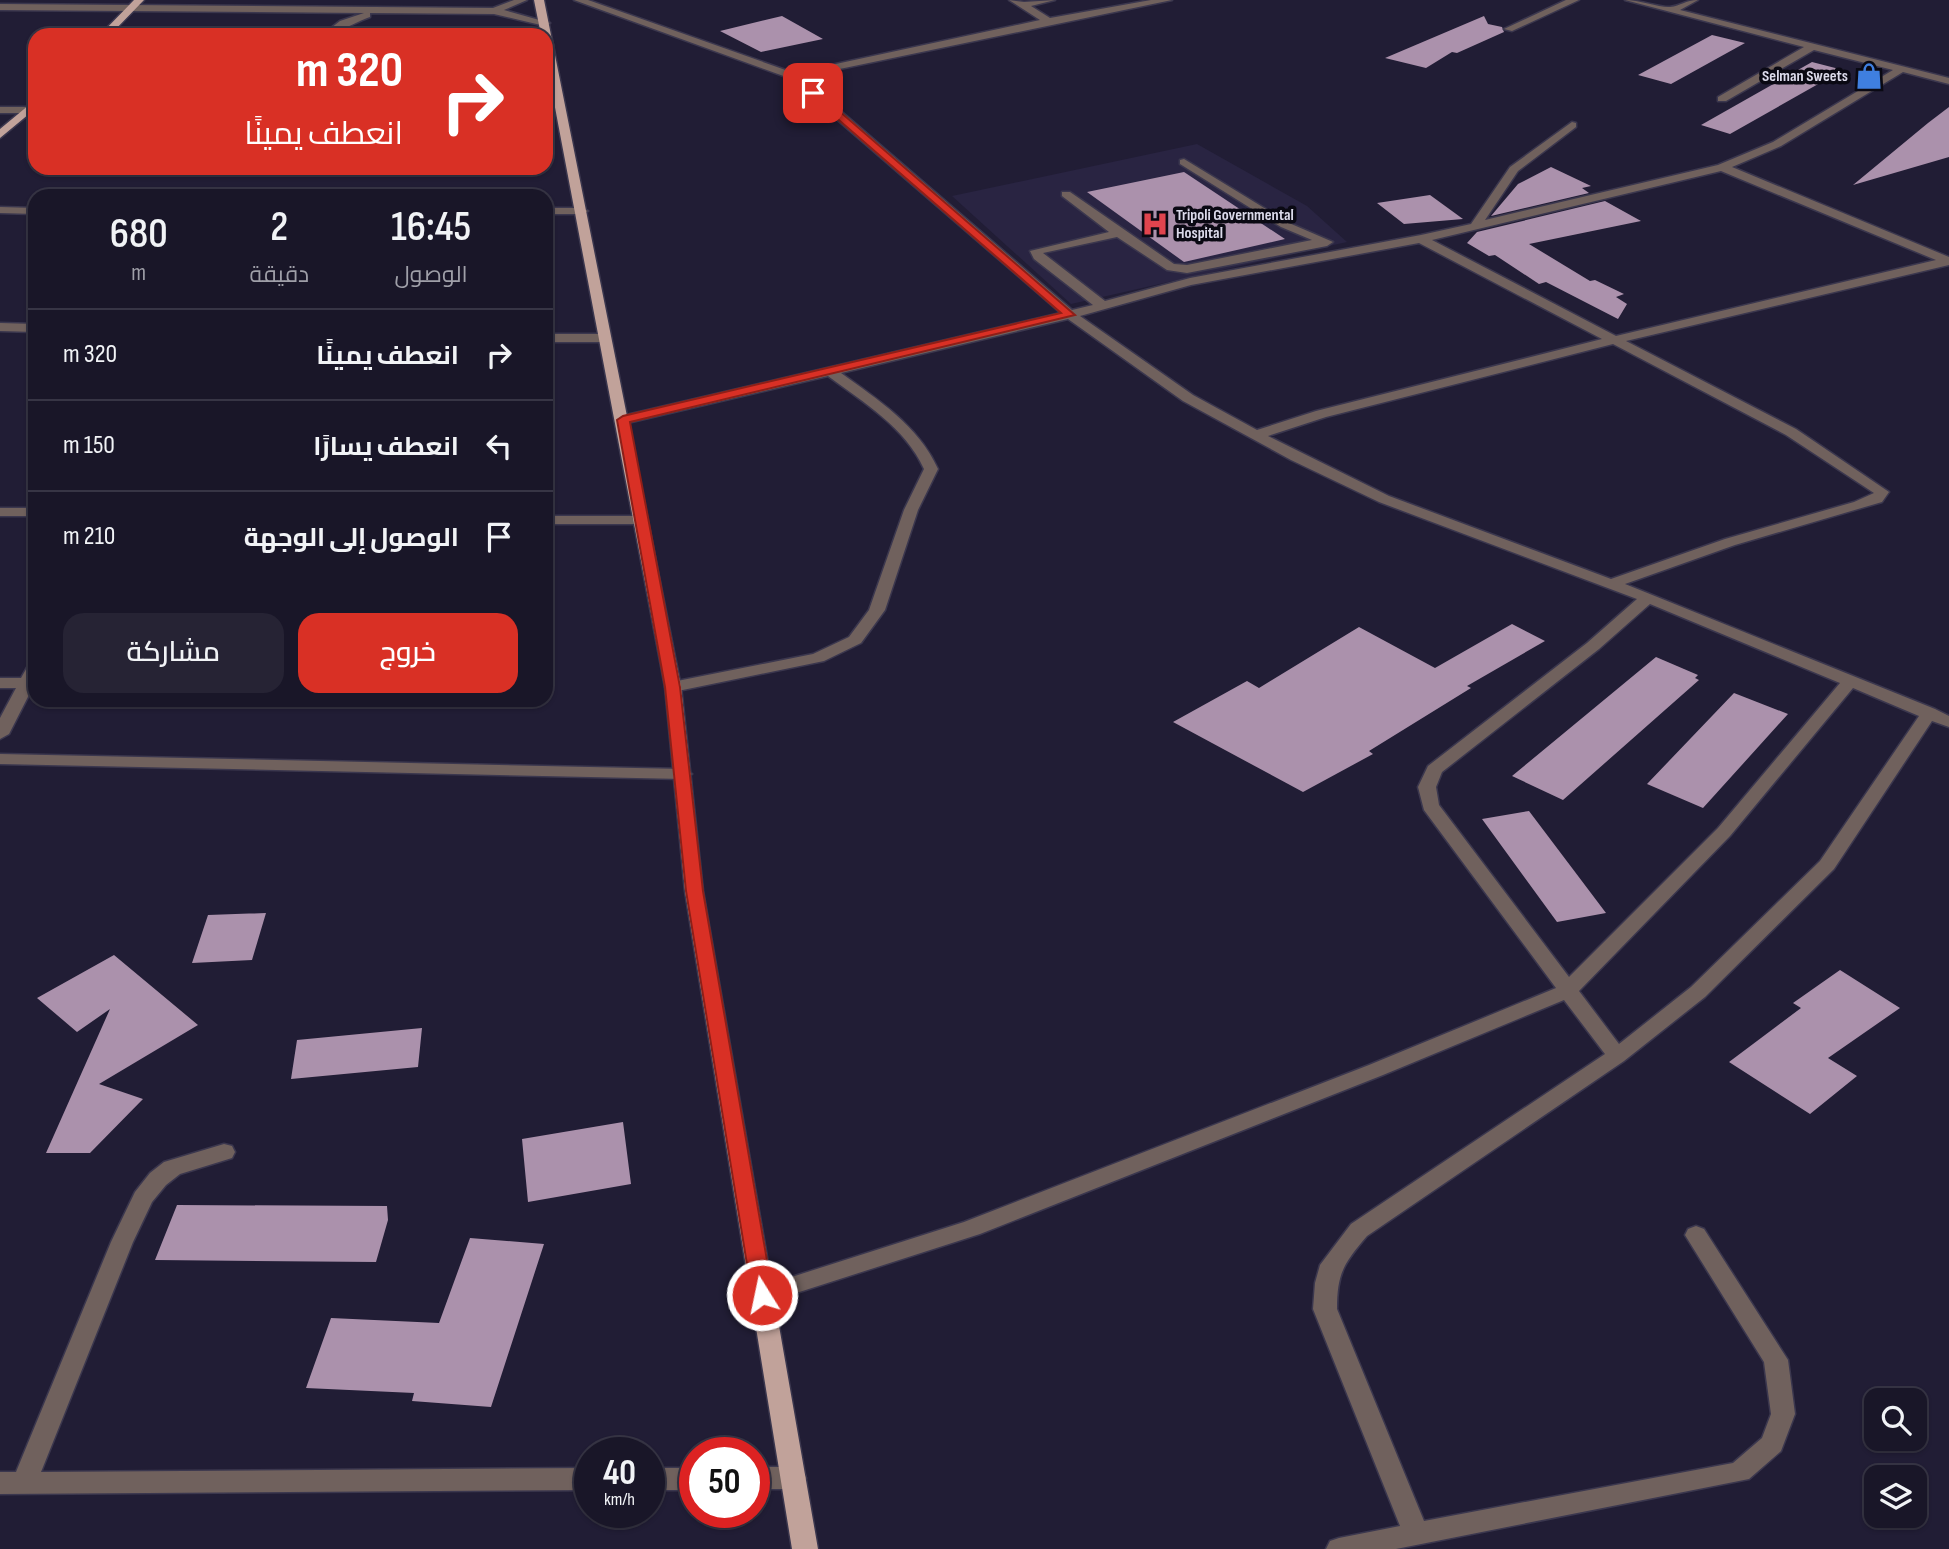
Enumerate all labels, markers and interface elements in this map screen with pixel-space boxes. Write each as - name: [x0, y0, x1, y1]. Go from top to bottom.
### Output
- text: 320 m: [296, 42, 403, 101]
- icon: right: [427, 56, 518, 147]
- shop icon: Selman Sweets: [1854, 61, 1884, 91]
- pin: [783, 63, 843, 123]
- place label: Selman Sweets: [1762, 67, 1848, 86]
- icon: arrive: [794, 74, 832, 112]
- text: انعطف يمينًا: [244, 115, 403, 154]
- text: 2: [270, 202, 288, 253]
- text: 16:45: [391, 202, 471, 253]
- place label: Tripoli Governmental Hospital: [1176, 206, 1294, 243]
- text: 680: [110, 209, 168, 260]
- hospital icon: Tripoli Governmental Hospital: [1140, 209, 1170, 239]
- text: m: [131, 259, 146, 287]
- text: دقيقة: [249, 261, 309, 289]
- text: الوصول: [394, 261, 468, 289]
- icon: right: [480, 336, 518, 374]
- text: 320 m: [63, 339, 117, 370]
- text: انعطف يمينًا: [316, 341, 459, 372]
- icon: left: [480, 427, 518, 465]
- text: 150 m: [63, 430, 115, 461]
- text: انعطف يسارًا: [313, 432, 459, 463]
- icon: arrive: [480, 518, 518, 556]
- text: 210 m: [63, 521, 115, 552]
- text: الوصول إلى الوجهة: [244, 523, 459, 554]
- button: مشاركة: [63, 613, 284, 693]
- button: خروج: [298, 613, 518, 693]
- position arrow: [725, 1258, 799, 1332]
- map controls: [1864, 1388, 1927, 1528]
- button: search: [1864, 1388, 1927, 1451]
- speed limit sign: 50: [679, 1437, 770, 1528]
- text: 40: [603, 1452, 636, 1495]
- button: layers: [1864, 1465, 1927, 1528]
- text: km/h: [604, 1489, 635, 1510]

